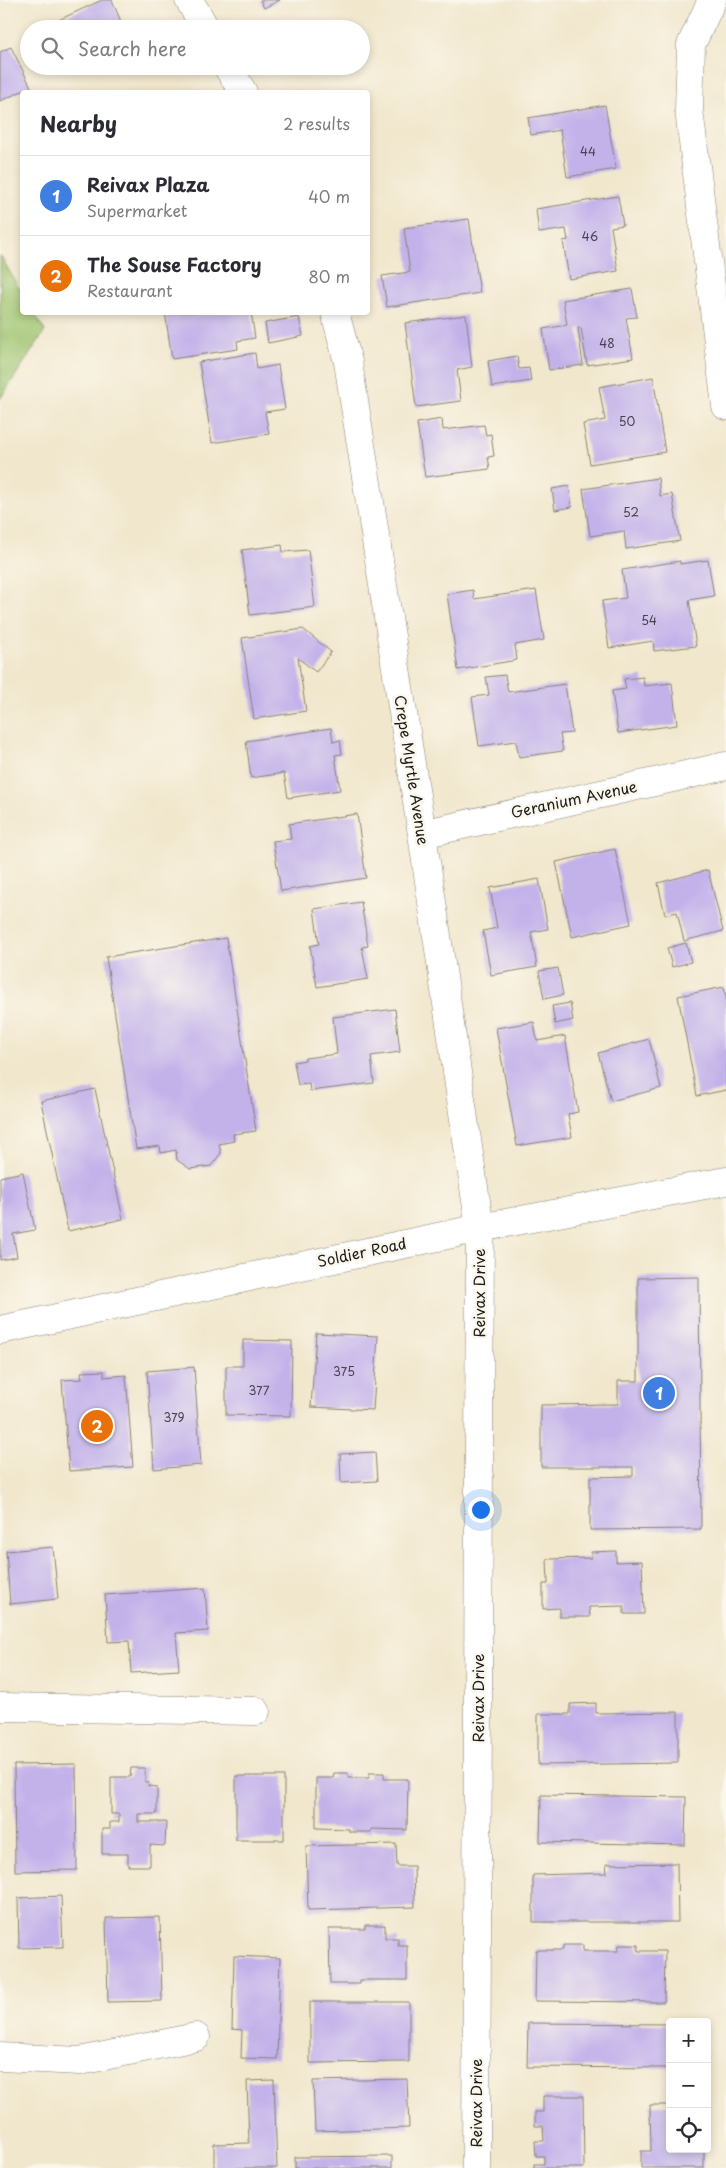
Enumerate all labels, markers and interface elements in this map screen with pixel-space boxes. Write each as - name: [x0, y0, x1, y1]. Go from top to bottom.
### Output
- search box: [20, 20, 370, 75]
- icon: search: [38, 34, 66, 62]
- text: Search here: [78, 34, 187, 62]
- text: Nearby: [40, 107, 117, 139]
- text: 2 results: [283, 111, 350, 135]
- house number: 44: [580, 142, 596, 160]
- text: Reivax Plaza: [87, 170, 210, 198]
- text: 1: [52, 184, 60, 208]
- text: 40 m: [308, 184, 350, 208]
- text: Supermarket: [87, 198, 187, 222]
- house number: 46: [582, 227, 598, 245]
- text: The Souse Factory: [87, 250, 261, 278]
- text: 2: [50, 264, 62, 288]
- text: 80 m: [308, 264, 350, 288]
- text: Restaurant: [87, 278, 173, 302]
- house number: 48: [599, 334, 615, 352]
- house number: 50: [619, 412, 635, 430]
- house number: 52: [623, 503, 639, 521]
- house number: 54: [641, 611, 657, 629]
- street label: Crepe Myrtle Avenue: [389, 693, 436, 846]
- street label: Geranium Avenue: [509, 774, 639, 823]
- street label: Soldier Road: [315, 1231, 408, 1272]
- street label: Reivax Drive: [467, 1249, 490, 1337]
- house number: 375: [333, 1362, 355, 1380]
- pin: 1: [643, 1374, 675, 1412]
- house number: 377: [249, 1381, 270, 1399]
- pin: 2: [81, 1407, 113, 1445]
- house number: 379: [163, 1408, 185, 1426]
- your location: [468, 1497, 494, 1523]
- street label: Reivax Drive: [466, 1654, 489, 1742]
- map controls: [666, 2018, 711, 2153]
- button: +: [666, 2018, 711, 2063]
- street label: Reivax Drive: [464, 2059, 487, 2147]
- button: −: [666, 2063, 711, 2108]
- button: locate: [666, 2108, 711, 2153]

